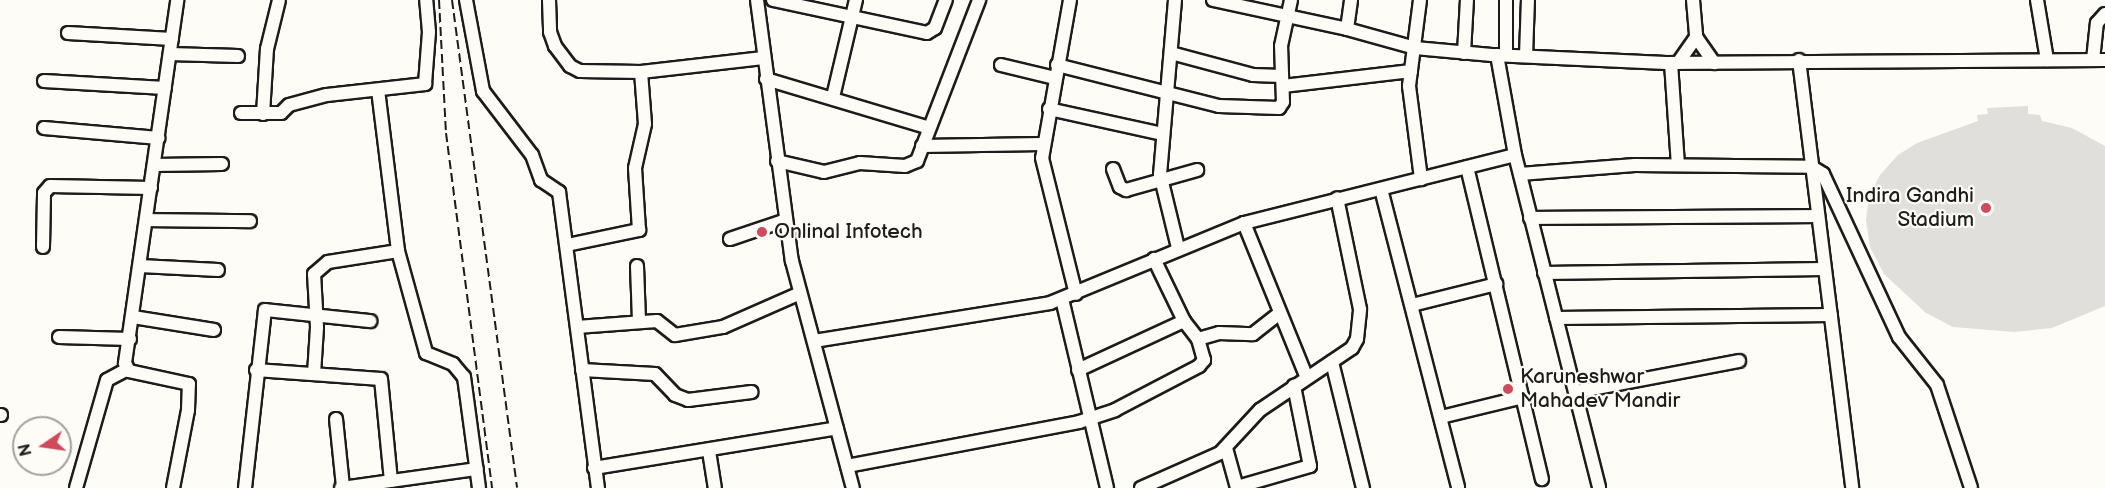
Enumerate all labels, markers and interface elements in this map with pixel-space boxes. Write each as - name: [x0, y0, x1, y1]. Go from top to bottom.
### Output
- place label: Indira Gandhi Stadium: [1846, 183, 1974, 233]
- marker: Indira Gandhi Stadium: [1979, 201, 1993, 215]
- place label: Onlinal Infotech: [774, 219, 922, 245]
- marker: Onlinal Infotech: [755, 225, 769, 239]
- place label: Karuneshwar Mahadev Mandir: [1520, 364, 1680, 414]
- marker: Karuneshwar Mahadev Mandir: [1501, 382, 1515, 396]
- north arrow: [12, 416, 72, 476]
- text: N: [15, 442, 37, 458]

